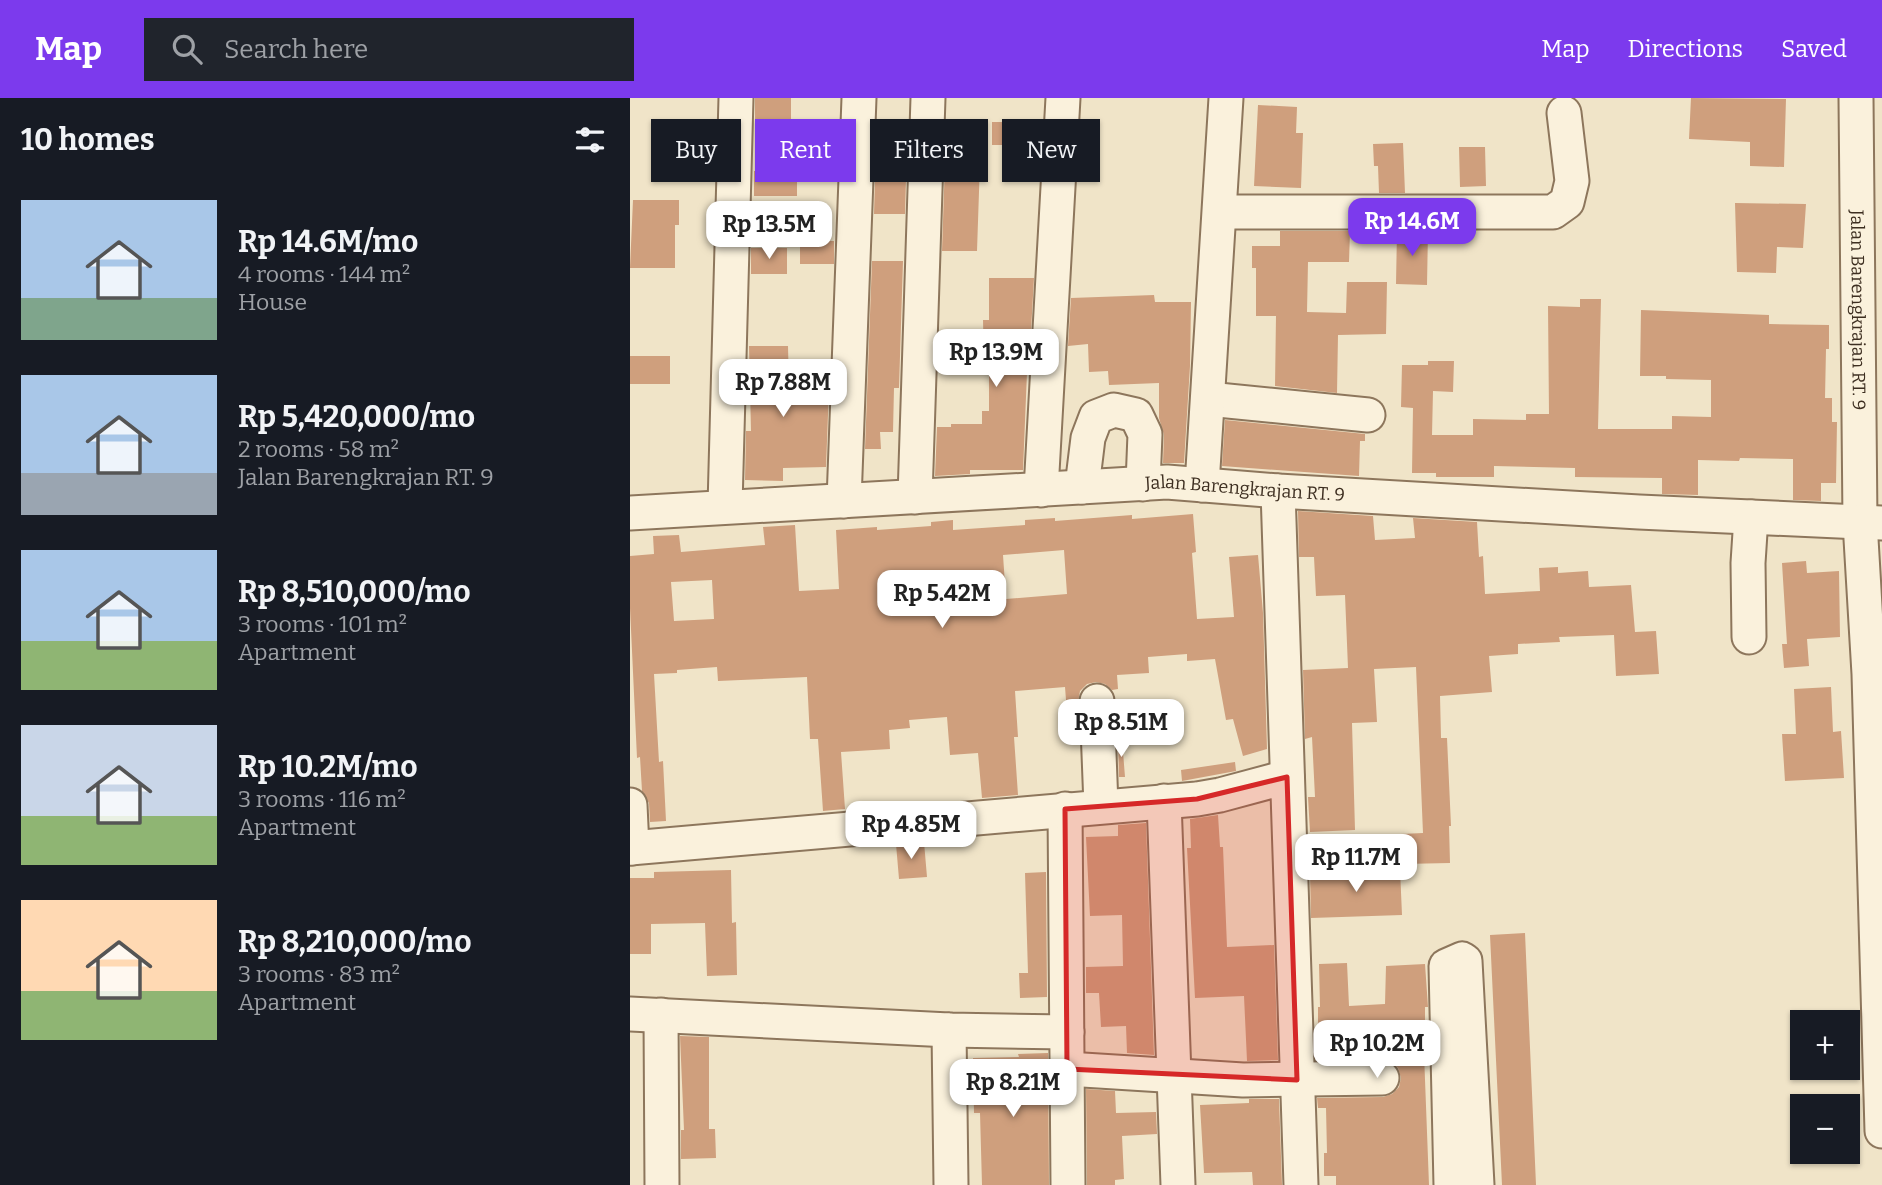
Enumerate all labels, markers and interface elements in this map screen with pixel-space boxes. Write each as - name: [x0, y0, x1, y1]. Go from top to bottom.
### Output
- search box: [144, 18, 634, 81]
- text: Map: [35, 29, 102, 69]
- icon: search: [168, 30, 206, 68]
- text: Search here: [224, 34, 368, 65]
- text: Map: [1541, 35, 1590, 63]
- text: Directions: [1628, 35, 1743, 63]
- text: Saved: [1781, 35, 1847, 63]
- chip: Buy: [651, 119, 741, 182]
- chip: Rent: [755, 119, 856, 182]
- chip: Filters: [870, 119, 988, 182]
- chip: New: [1002, 119, 1100, 182]
- icon: filters: [571, 121, 609, 159]
- text: 10 homes: [21, 122, 155, 158]
- pin: Rp 14.6M: [1340, 198, 1484, 258]
- pin: Rp 13.5M: [697, 202, 841, 261]
- text: Rp 14.6M: [1364, 207, 1460, 235]
- street label: Jalan Barengkrajan RT. 9: [1846, 209, 1870, 410]
- text: Rp 13.5M: [722, 210, 816, 238]
- text: Rp 14.6M/mo: [238, 224, 418, 260]
- icon: home: [77, 228, 161, 312]
- text: 4 rooms · 144 m²: [238, 260, 410, 288]
- text: House: [238, 288, 307, 316]
- pin: Rp 13.9M: [924, 330, 1068, 389]
- text: Rp 13.9M: [949, 338, 1043, 366]
- pin: Rp 7.88M: [711, 360, 855, 419]
- text: Rp 7.88M: [735, 368, 831, 396]
- text: Rp 5,420,000/mo: [238, 399, 475, 435]
- icon: home: [77, 403, 161, 487]
- text: 2 rooms · 58 m²: [238, 435, 399, 463]
- text: Jalan Barengkrajan RT. 9: [238, 463, 494, 491]
- street label: Jalan Barengkrajan RT. 9: [1143, 471, 1345, 506]
- pin: Rp 5.42M: [870, 570, 1014, 630]
- text: Rp 8,510,000/mo: [238, 574, 471, 610]
- icon: home: [77, 578, 161, 662]
- text: Rp 5.42M: [893, 579, 991, 607]
- text: 3 rooms · 101 m²: [238, 610, 407, 638]
- text: Apartment: [238, 638, 356, 666]
- pin: Rp 8.51M: [1049, 700, 1193, 759]
- text: Rp 8.51M: [1074, 708, 1168, 736]
- text: Rp 10.2M/mo: [238, 749, 418, 785]
- icon: home: [77, 753, 161, 837]
- text: 3 rooms · 116 m²: [238, 785, 406, 813]
- pin: Rp 4.85M: [839, 802, 983, 861]
- text: Rp 4.85M: [861, 810, 961, 838]
- text: Apartment: [238, 813, 356, 841]
- pin: Rp 11.7M: [1284, 834, 1428, 894]
- text: Rp 11.7M: [1311, 843, 1401, 871]
- text: Rp 8,210,000/mo: [238, 924, 472, 960]
- icon: home: [77, 928, 161, 1012]
- text: 3 rooms · 83 m²: [238, 960, 400, 988]
- text: Apartment: [238, 988, 356, 1016]
- map controls: [1790, 1010, 1860, 1164]
- button: +: [1790, 1010, 1860, 1080]
- pin: Rp 10.2M: [1305, 1020, 1449, 1080]
- text: Rp 10.2M: [1329, 1029, 1425, 1057]
- pin: Rp 8.21M: [941, 1060, 1085, 1119]
- text: Rp 8.21M: [966, 1068, 1060, 1096]
- button: −: [1790, 1094, 1860, 1164]

